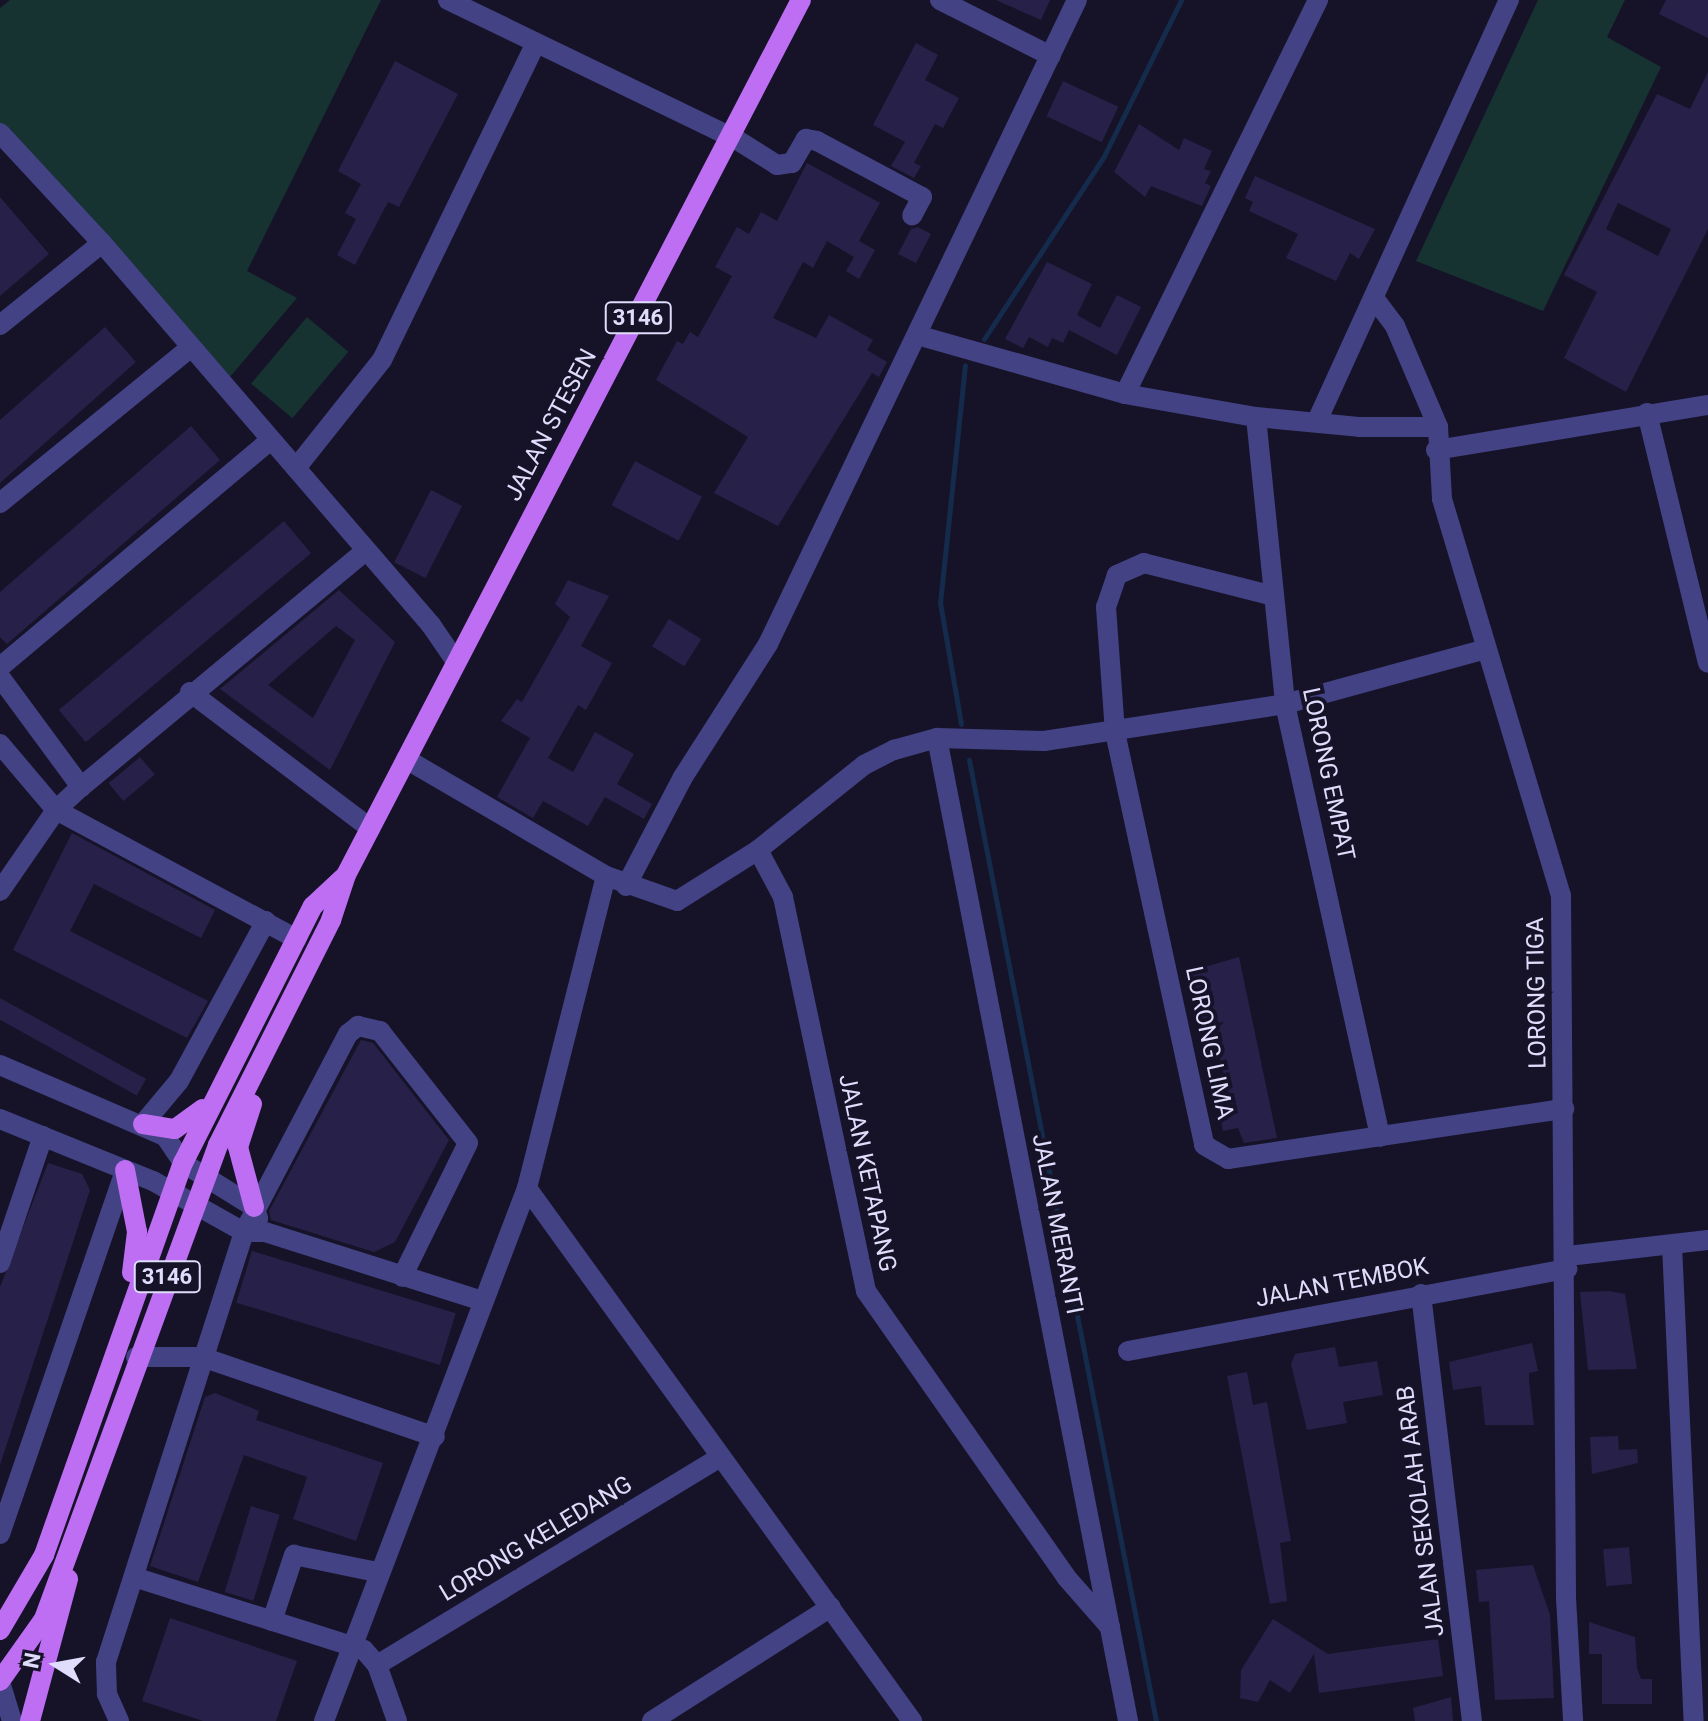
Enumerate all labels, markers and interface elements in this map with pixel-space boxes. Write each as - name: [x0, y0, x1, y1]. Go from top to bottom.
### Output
- road number: 3146: [604, 300, 672, 336]
- street label: JALAN STESEN: [499, 344, 603, 506]
- street label: LORONG EMPAT: [1296, 685, 1360, 863]
- street label: LORONG TIGA: [1521, 917, 1553, 1069]
- street label: LORONG LIMA: [1179, 964, 1239, 1122]
- street label: JALAN KETAPANG: [832, 1072, 902, 1274]
- street label: JALAN MERANTI: [1025, 1131, 1089, 1317]
- street label: JALAN TEMBOK: [1253, 1252, 1431, 1314]
- road number: 3146: [133, 1259, 201, 1295]
- street label: JALAN SEKOLAH ARAB: [1391, 1384, 1451, 1638]
- street label: LORONG KELEDANG: [435, 1470, 637, 1608]
- north arrow: [16, 1625, 96, 1705]
- text: N: [18, 1650, 46, 1670]

